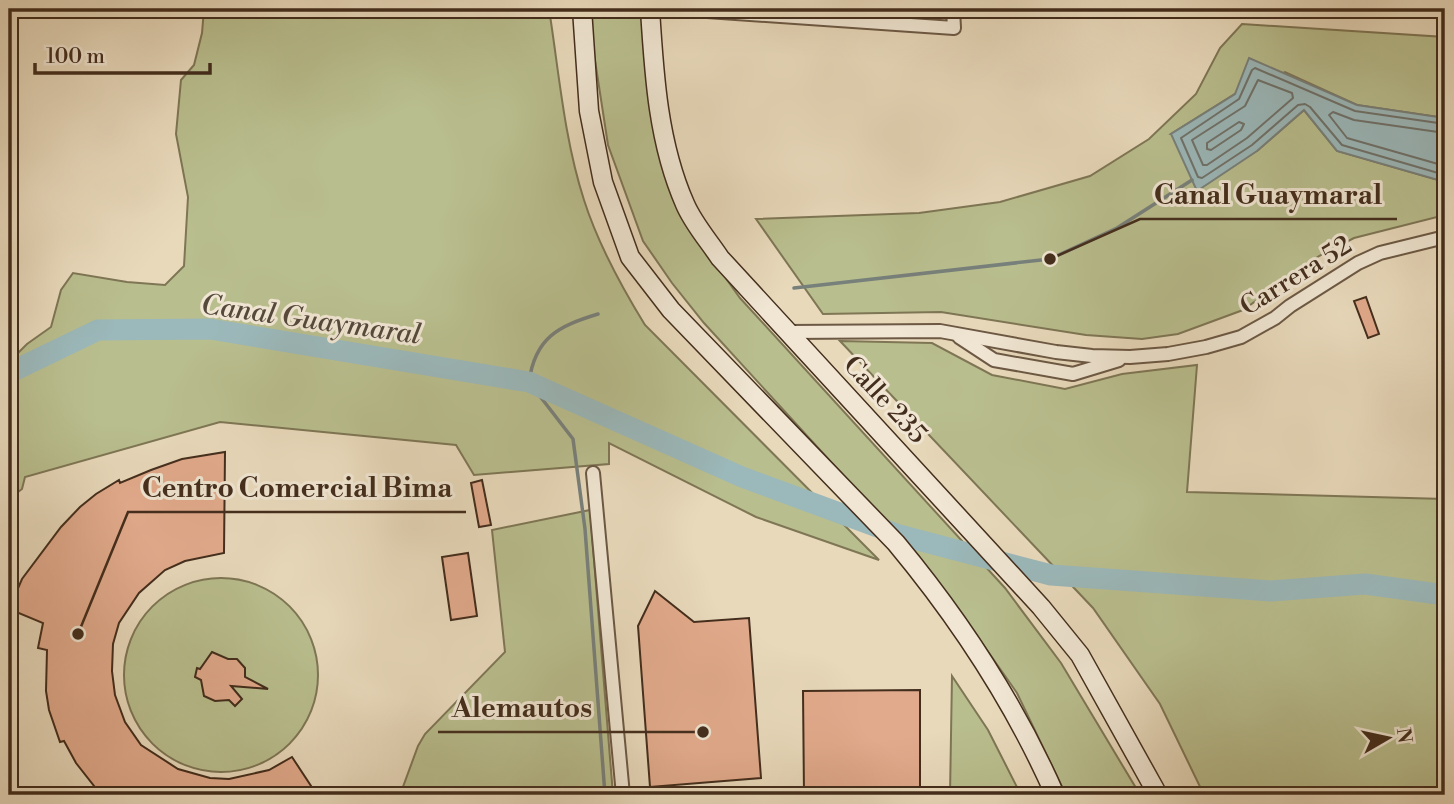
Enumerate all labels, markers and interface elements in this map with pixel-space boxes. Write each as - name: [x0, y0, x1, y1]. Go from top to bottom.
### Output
- scale bar: [35, 32, 210, 76]
- text: 100 m: [46, 44, 105, 70]
- callout: Canal Guaymaral: [1140, 170, 1397, 219]
- text: Canal Guaymaral: [1154, 178, 1382, 213]
- street label: Carrera 52: [1234, 229, 1358, 323]
- water label: Canal Guaymaral: [199, 287, 423, 353]
- street label: Calle 235: [836, 349, 934, 451]
- callout: Centro Comercial Bima: [128, 463, 466, 512]
- text: Centro Comercial Bima: [142, 471, 453, 506]
- callout: Alemautos: [438, 683, 606, 732]
- text: Alemautos: [451, 691, 592, 726]
- north arrow: [1352, 702, 1422, 772]
- text: N: [1391, 726, 1417, 745]

